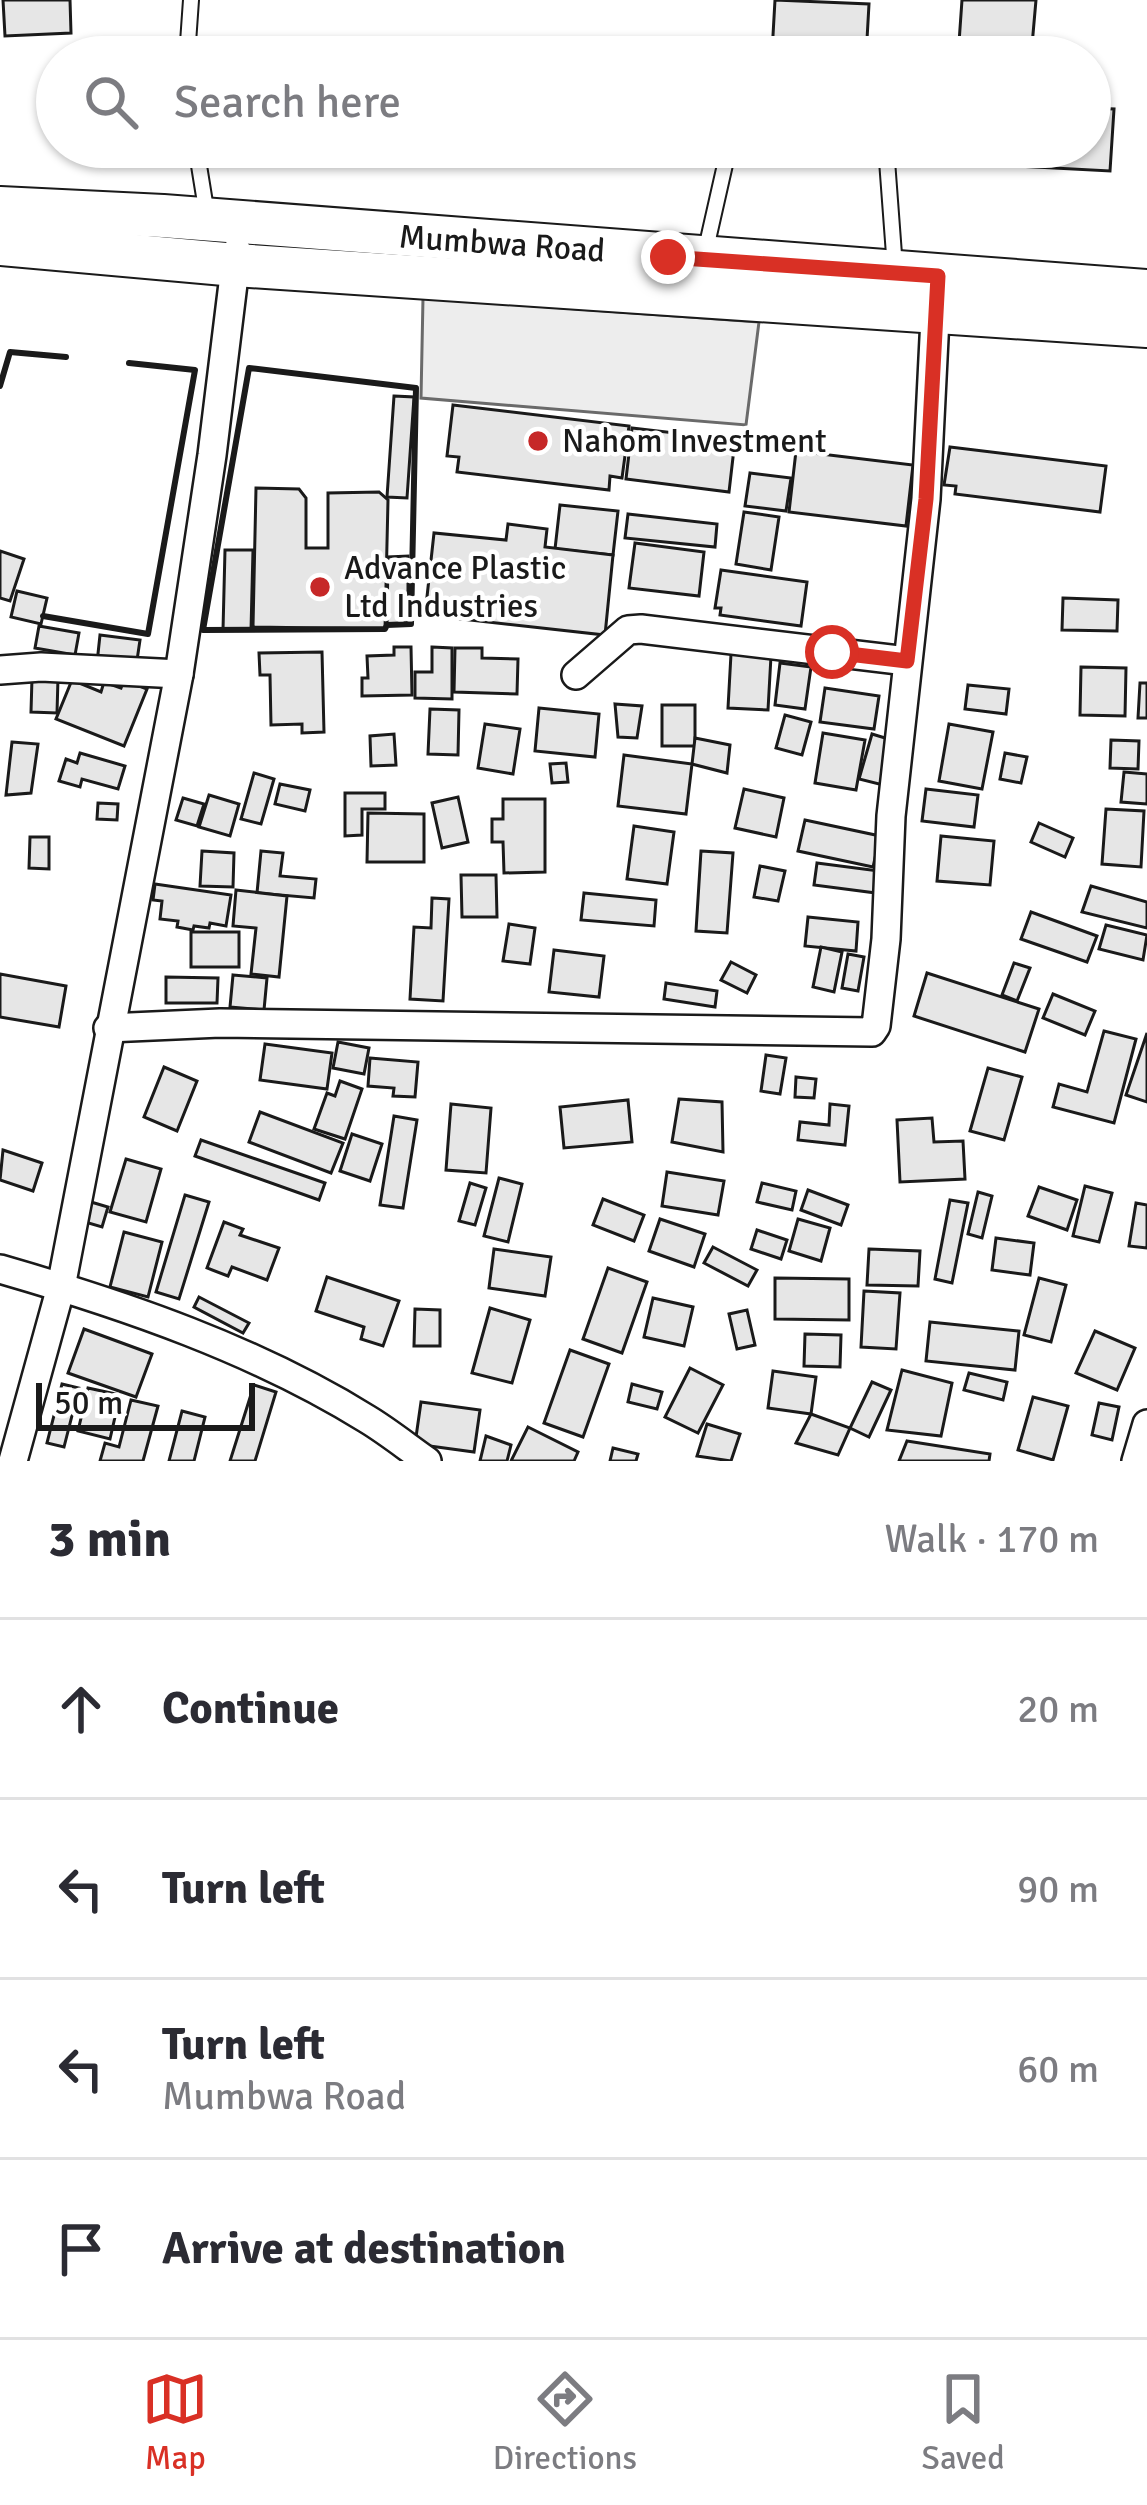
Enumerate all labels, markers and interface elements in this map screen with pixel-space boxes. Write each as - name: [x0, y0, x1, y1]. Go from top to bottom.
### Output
- search box: [36, 36, 1111, 168]
- icon: search: [78, 69, 144, 135]
- text: Search here: [174, 75, 401, 130]
- street label: Mumbwa Road: [398, 216, 606, 272]
- route end: [641, 230, 695, 284]
- place label: Nahom Investment: [562, 421, 827, 462]
- marker: Nahom Investment: [525, 428, 551, 454]
- place label: Advance Plastic Ltd Industries: [344, 548, 566, 627]
- marker: Advance Plastic Ltd Industries: [307, 574, 333, 600]
- route start: [805, 625, 859, 679]
- scale bar: [36, 1377, 255, 1430]
- text: 50 m: [54, 1383, 123, 1424]
- text: 3 min: [48, 1508, 171, 1571]
- text: Walk · 170 m: [885, 1515, 1099, 1563]
- icon: ahead: [48, 1676, 114, 1742]
- text: Continue: [162, 1681, 339, 1736]
- text: 20 m: [1017, 1685, 1099, 1733]
- icon: left: [48, 1856, 114, 1922]
- text: Turn left: [162, 1861, 325, 1916]
- text: 90 m: [1017, 1865, 1099, 1913]
- text: Turn left: [162, 2017, 325, 2072]
- icon: left: [48, 2036, 114, 2102]
- text: 60 m: [1017, 2045, 1099, 2093]
- text: Mumbwa Road: [162, 2072, 406, 2120]
- icon: arrive: [48, 2216, 114, 2282]
- text: Arrive at destination: [162, 2221, 566, 2276]
- tab: Map: [142, 2366, 208, 2479]
- tab: Directions: [493, 2366, 637, 2479]
- tab: Saved: [922, 2366, 1005, 2479]

